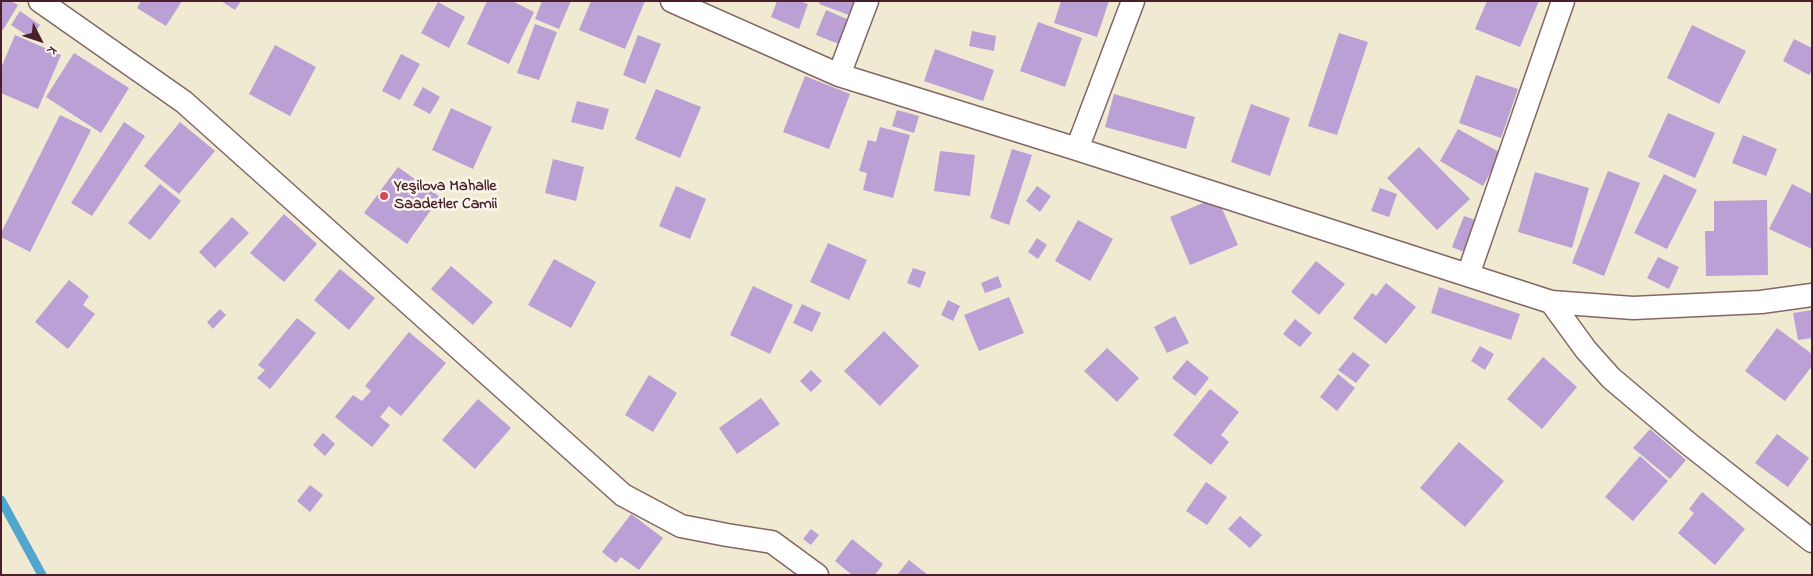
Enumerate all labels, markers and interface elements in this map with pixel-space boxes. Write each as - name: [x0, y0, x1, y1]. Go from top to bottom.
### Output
- north arrow: [15, 15, 65, 65]
- text: K: [42, 41, 62, 60]
- place label: Yeşilova Mahalle Saadetler Camii: [394, 177, 498, 215]
- marker: Yeşilova Mahalle Saadetler Camii: [378, 190, 390, 202]

